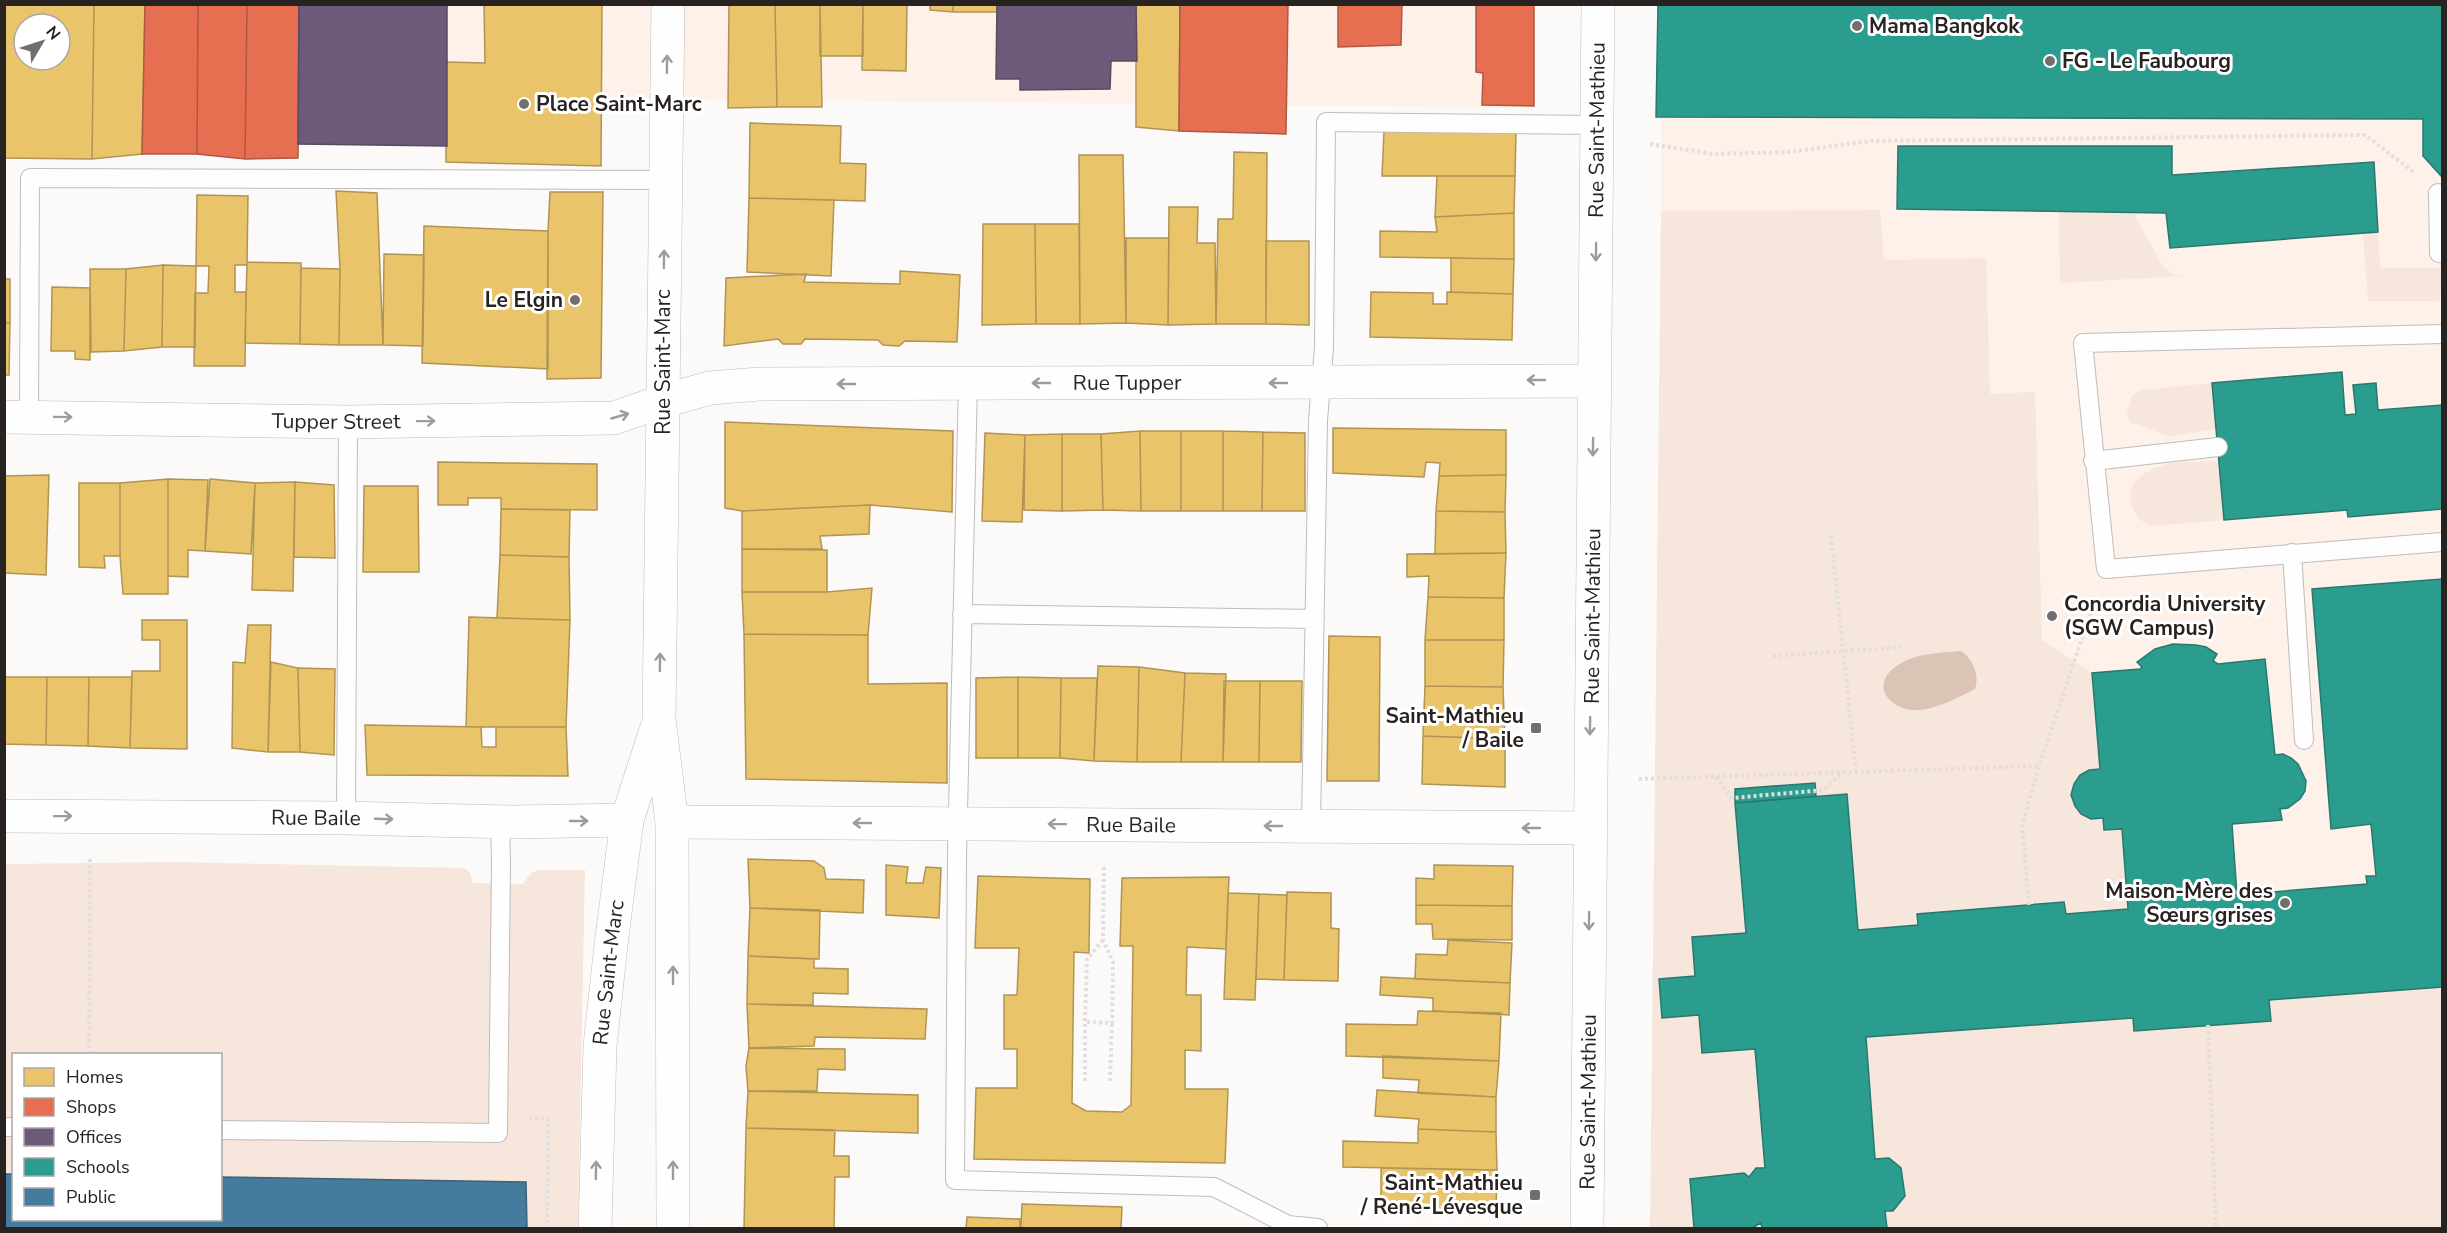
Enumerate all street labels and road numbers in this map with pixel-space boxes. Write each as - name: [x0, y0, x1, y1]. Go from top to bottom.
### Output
- street label: Rue Saint-Mathieu: [1582, 42, 1612, 218]
- street label: Rue Saint-Marc: [649, 289, 677, 435]
- street label: Rue Tupper: [1073, 368, 1182, 397]
- street label: Tupper Street: [271, 407, 401, 436]
- street label: Rue Saint-Mathieu: [1578, 528, 1607, 704]
- street label: Rue Baile: [271, 804, 361, 832]
- street label: Rue Baile: [1086, 811, 1176, 839]
- street label: Rue Saint-Marc: [586, 898, 631, 1046]
- street label: Rue Saint-Mathieu: [1573, 1014, 1603, 1190]

